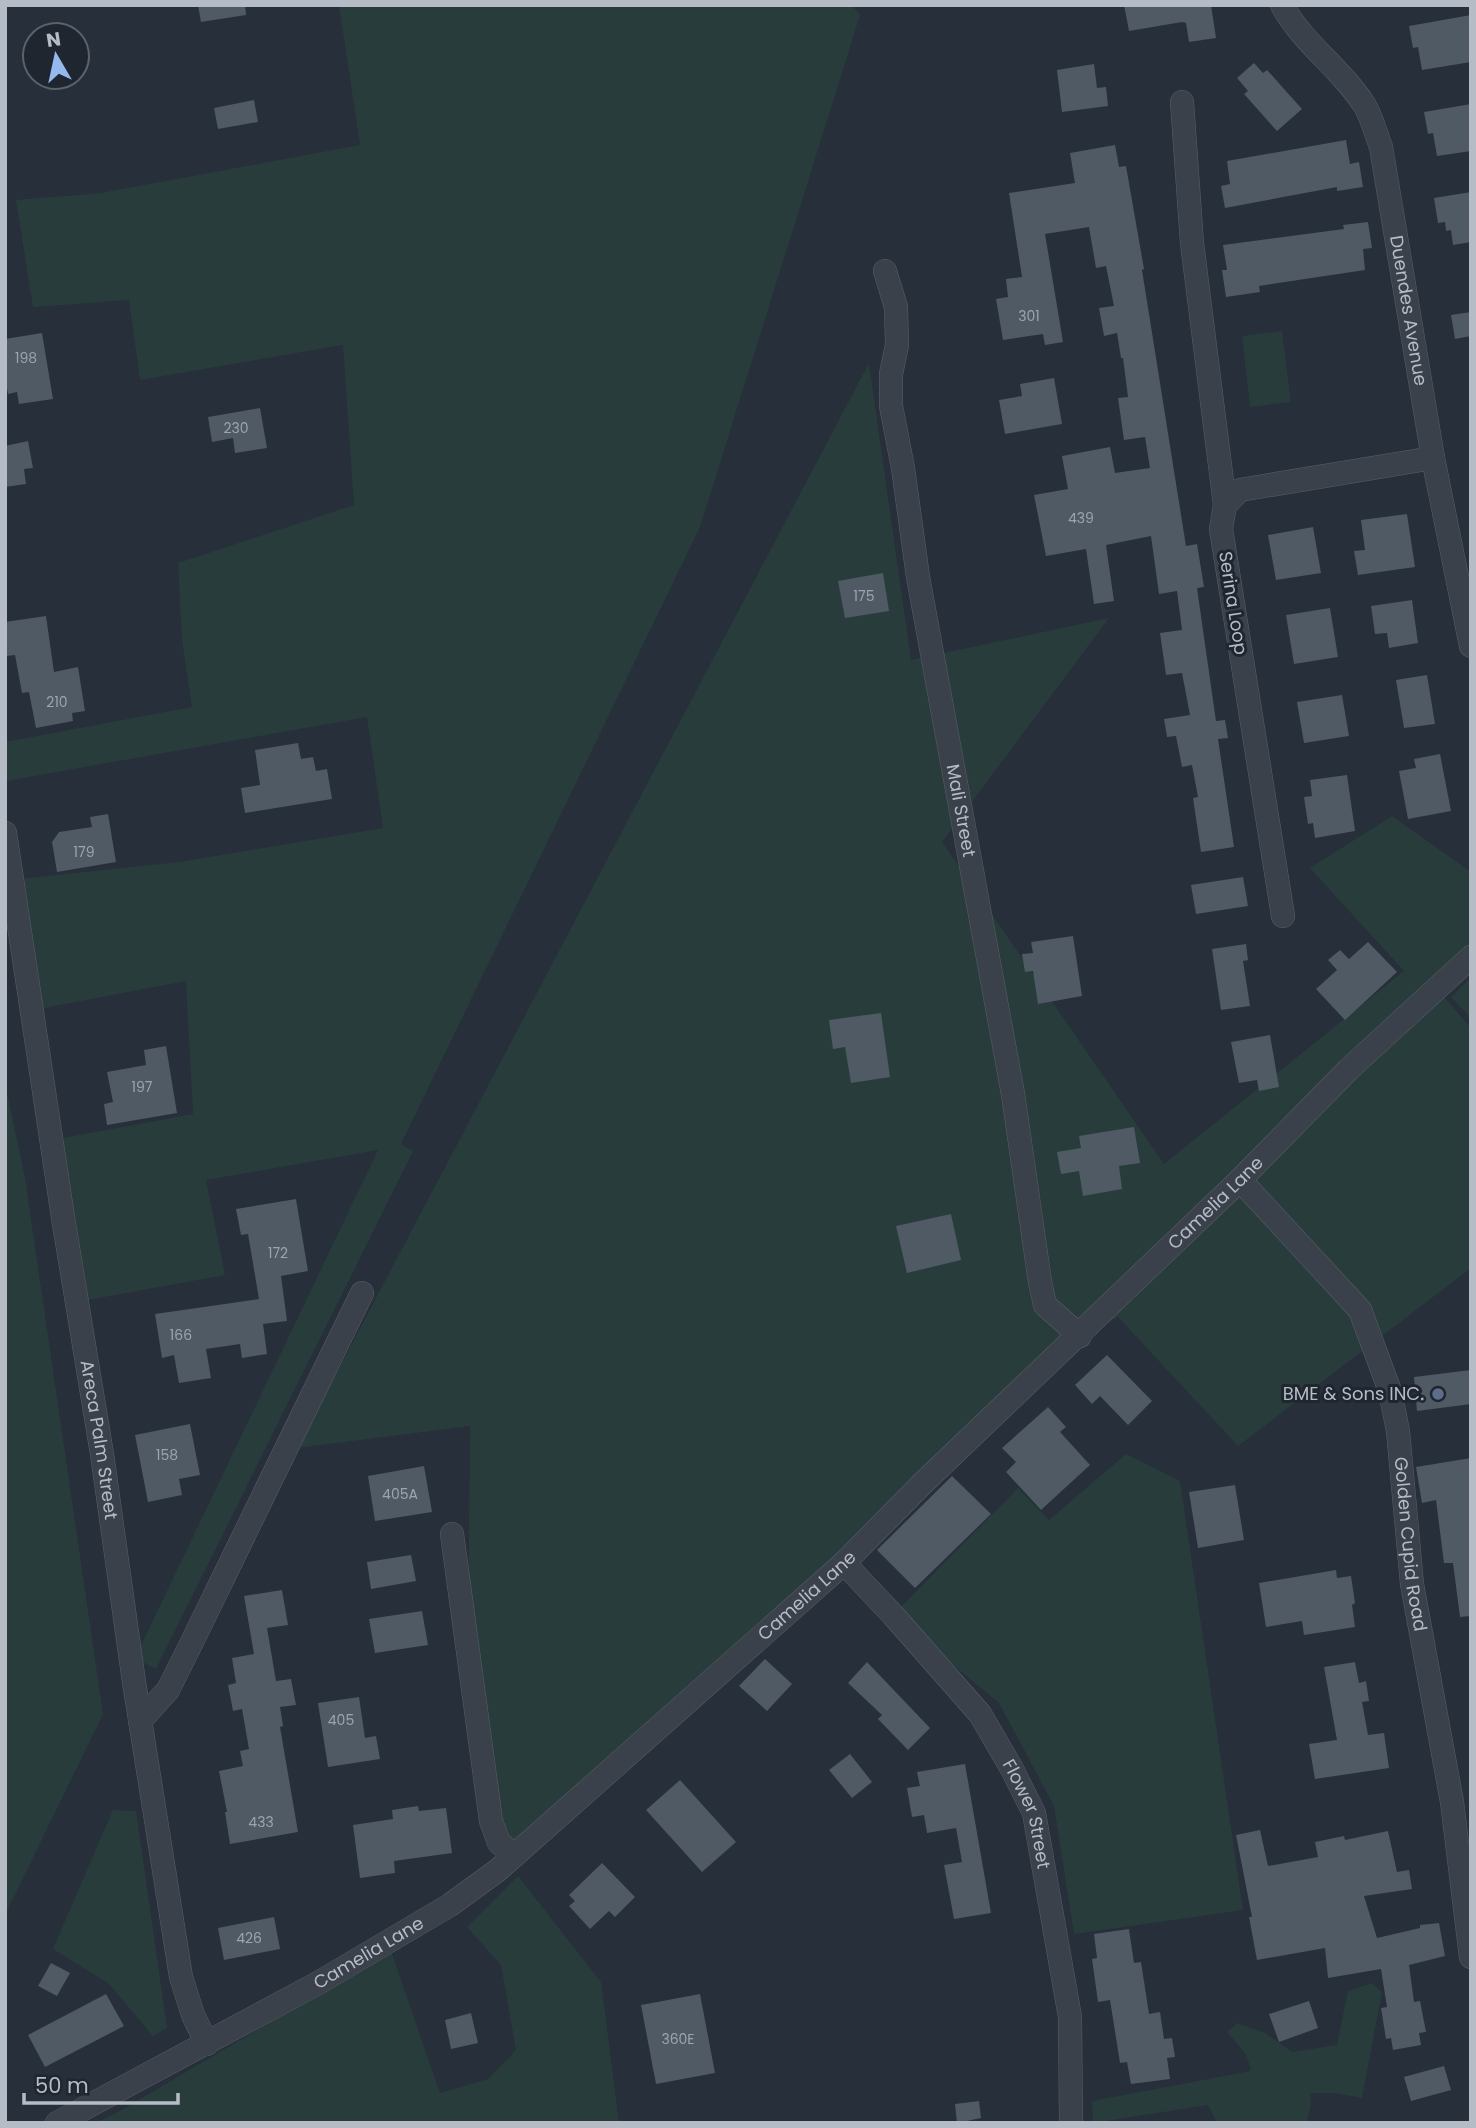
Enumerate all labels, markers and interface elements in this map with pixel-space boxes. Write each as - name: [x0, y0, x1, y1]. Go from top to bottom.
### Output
- north arrow: [21, 21, 91, 91]
- text: N: [44, 25, 63, 54]
- street label: Duendes Avenue: [1384, 233, 1434, 388]
- house number: 301: [1018, 306, 1040, 326]
- house number: 198: [15, 348, 37, 368]
- house number: 230: [223, 418, 249, 438]
- house number: 439: [1068, 508, 1094, 528]
- street label: Serina Loop: [1213, 549, 1254, 656]
- house number: 175: [854, 586, 874, 606]
- house number: 210: [46, 692, 68, 712]
- street label: Mali Street: [941, 762, 982, 859]
- house number: 179: [74, 842, 94, 862]
- house number: 197: [132, 1077, 153, 1097]
- street label: Camelia Lane: [1162, 1150, 1269, 1255]
- house number: 172: [268, 1243, 288, 1263]
- house number: 166: [170, 1325, 192, 1345]
- street label: Areca Palm Street: [75, 1358, 124, 1521]
- place label: BME & Sons INC.: [1283, 1381, 1424, 1406]
- marker: BME & Sons INC.: [1430, 1386, 1446, 1402]
- house number: 158: [156, 1445, 178, 1465]
- street label: Golden Cupid Road: [1388, 1456, 1433, 1633]
- house number: 405A: [382, 1484, 418, 1504]
- street label: Camelia Lane: [752, 1545, 861, 1646]
- house number: 405: [328, 1710, 354, 1730]
- street label: Flower Street: [997, 1754, 1057, 1871]
- house number: 433: [248, 1812, 274, 1832]
- street label: Camelia Lane: [309, 1910, 428, 1995]
- house number: 426: [236, 1928, 262, 1948]
- house number: 360E: [661, 2029, 695, 2049]
- scale bar: [24, 2062, 178, 2106]
- text: 50 m: [35, 2071, 89, 2100]

